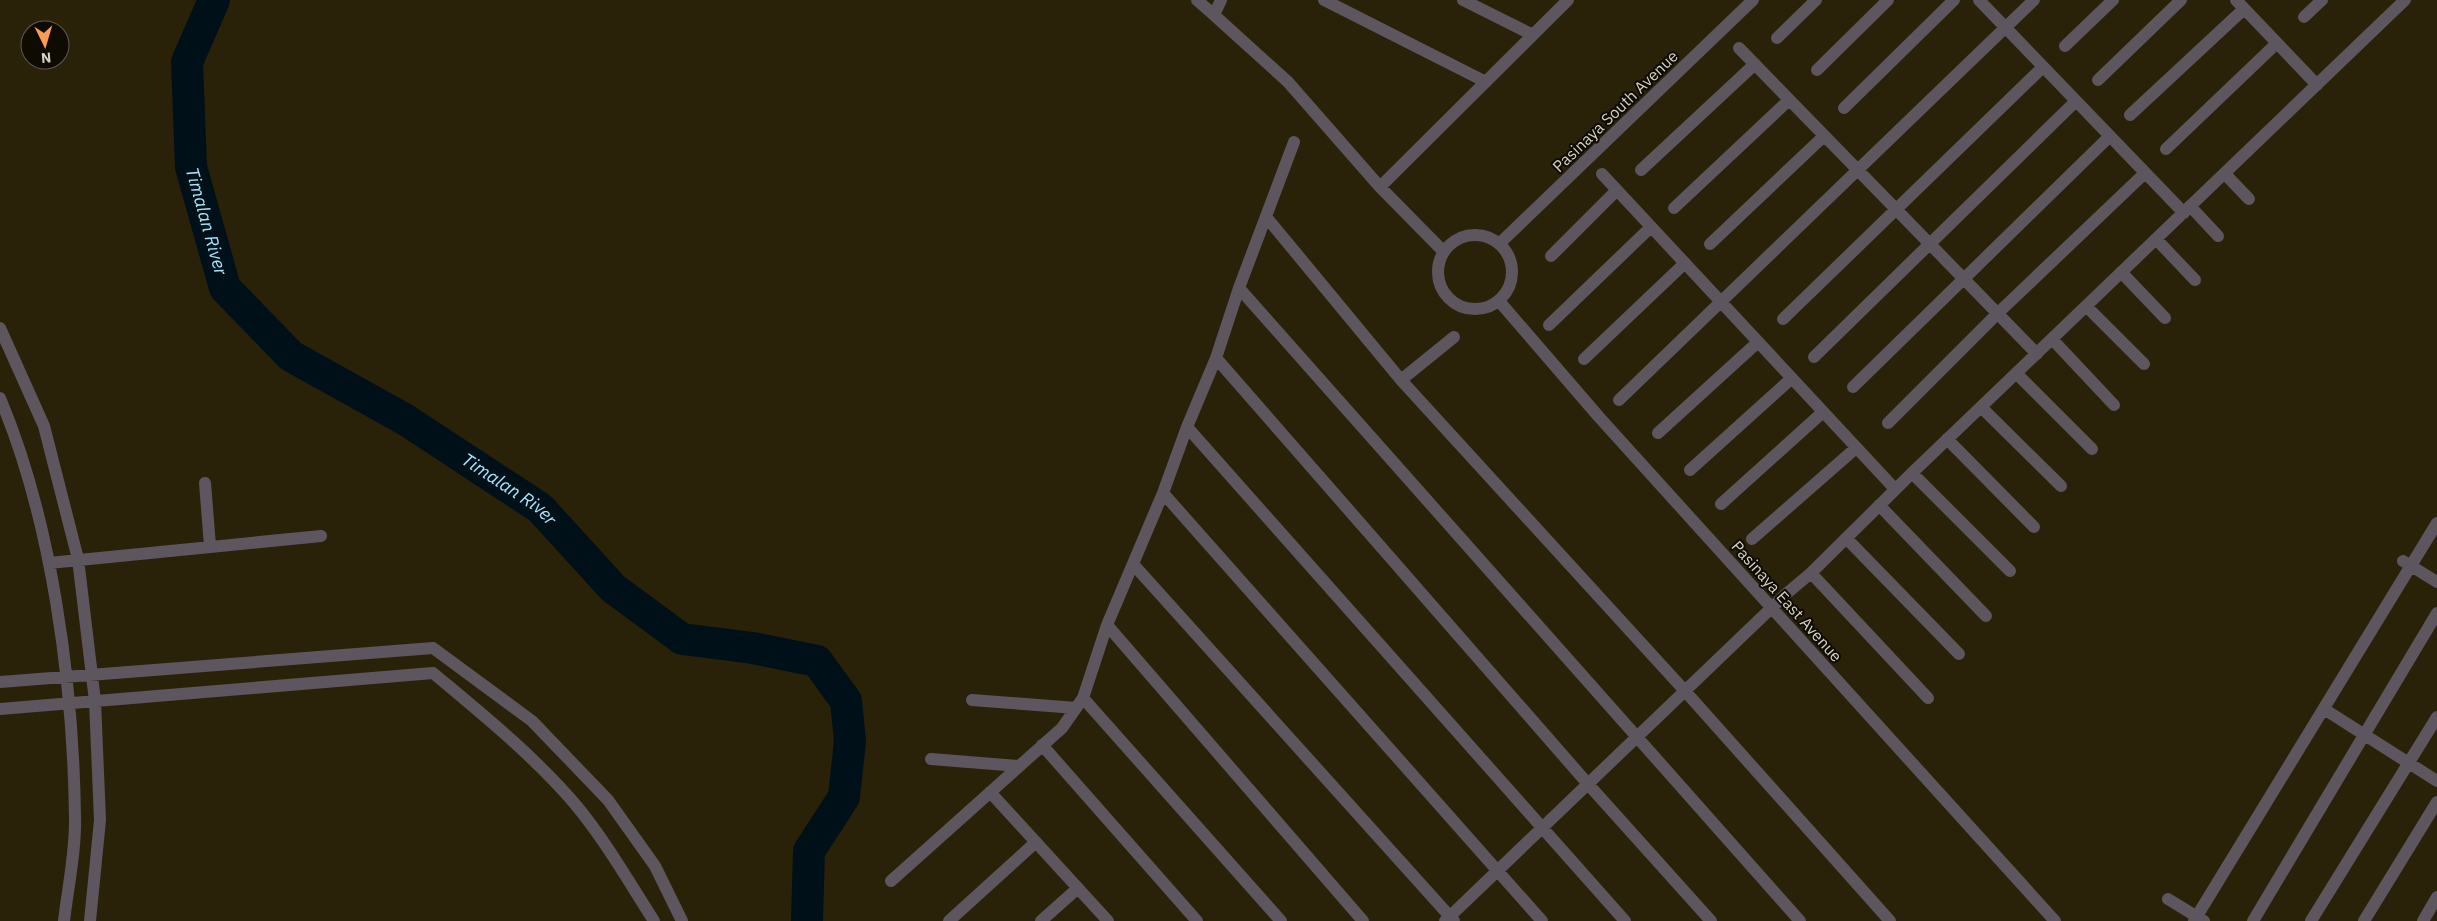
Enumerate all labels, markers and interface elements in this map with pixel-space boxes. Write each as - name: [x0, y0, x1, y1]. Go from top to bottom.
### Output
- north arrow: [20, 20, 70, 70]
- street label: Pasinaya South Avenue: [1548, 46, 1682, 176]
- text: N: [40, 49, 52, 67]
- water label: Timalan River: [181, 165, 233, 278]
- water label: Timalan River: [458, 448, 562, 530]
- street label: Pasinaya East Avenue: [1727, 536, 1847, 666]

